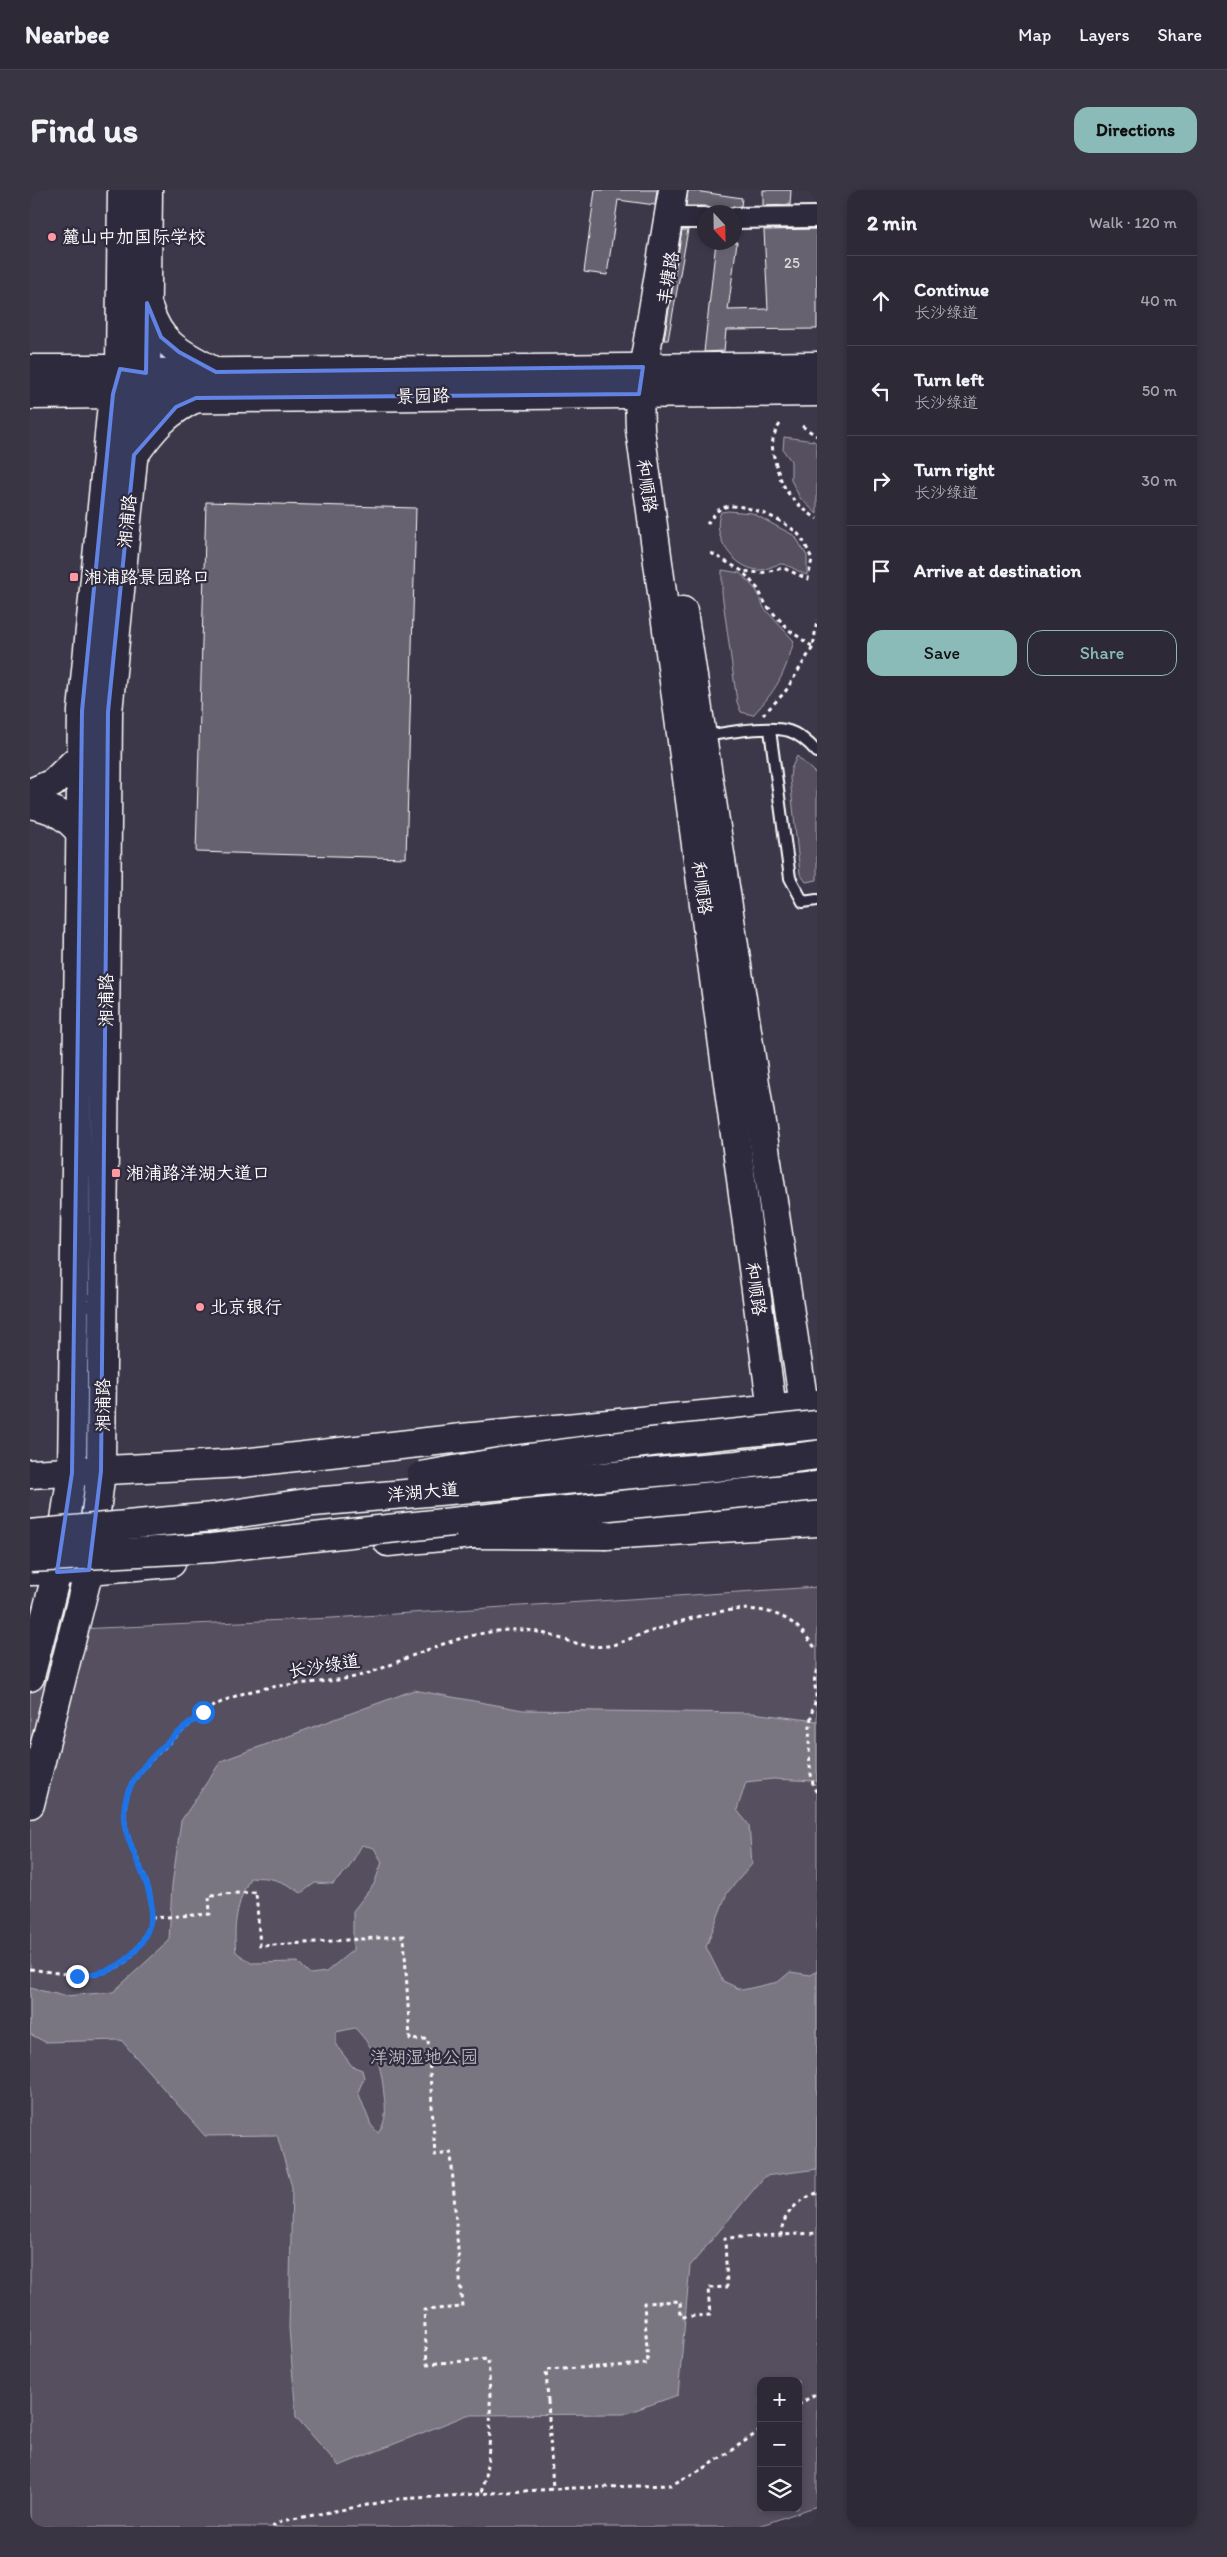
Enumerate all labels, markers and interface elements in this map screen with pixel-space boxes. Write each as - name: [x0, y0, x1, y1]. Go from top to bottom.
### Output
- text: Nearbee: [25, 20, 109, 49]
- text: Map: [1018, 24, 1051, 46]
- text: Layers: [1079, 24, 1129, 46]
- text: Share: [1157, 24, 1202, 46]
- button: Directions: [1074, 107, 1197, 153]
- text: Find us: [30, 109, 138, 151]
- north arrow: [697, 205, 742, 250]
- text: 2 min: [867, 210, 917, 235]
- text: Walk · 120 m: [1089, 213, 1177, 232]
- place label: 麓山中加国际学校: [62, 226, 206, 248]
- marker: 麓山中加国际学校: [46, 231, 58, 243]
- street label: 丰塘路: [652, 250, 684, 306]
- house number: 25: [784, 254, 800, 272]
- text: Continue: [914, 278, 989, 301]
- icon: ahead: [867, 287, 895, 315]
- text: 40 m: [1140, 291, 1177, 310]
- text: 长沙绿道: [914, 303, 978, 322]
- text: Turn left: [914, 368, 984, 391]
- icon: left: [867, 377, 895, 405]
- text: 50 m: [1142, 381, 1177, 400]
- street label: 景园路: [396, 385, 450, 407]
- text: 长沙绿道: [914, 393, 978, 412]
- street label: 和顺路: [632, 458, 662, 514]
- text: Turn right: [914, 458, 995, 481]
- icon: right: [867, 467, 895, 495]
- text: 30 m: [1141, 471, 1177, 490]
- text: 长沙绿道: [914, 483, 978, 502]
- street label: 湘浦路: [113, 493, 141, 549]
- icon: arrive: [867, 557, 895, 585]
- text: Arrive at destination: [914, 559, 1081, 582]
- place label: 湘浦路景园路口: [84, 566, 210, 588]
- marker: 湘浦路景园路口: [68, 571, 80, 583]
- button: Save: [867, 630, 1017, 676]
- button: Share: [1027, 630, 1177, 676]
- street label: 和顺路: [687, 860, 717, 916]
- street label: 湘浦路: [95, 973, 117, 1027]
- place label: 湘浦路洋湖大道口: [126, 1162, 270, 1184]
- marker: 湘浦路洋湖大道口: [110, 1167, 122, 1179]
- street label: 和顺路: [741, 1261, 771, 1317]
- place label: 北京银行: [210, 1296, 282, 1318]
- marker: 北京银行: [194, 1301, 206, 1313]
- street label: 湘浦路: [92, 1378, 114, 1432]
- street label: 洋湖大道: [386, 1478, 460, 1506]
- street label: 长沙绿道: [287, 1650, 361, 1682]
- route start: [192, 1701, 215, 1724]
- route end: [66, 1965, 89, 1988]
- park label: 洋湖湿地公园: [370, 2046, 478, 2068]
- map controls: [757, 2377, 802, 2512]
- button: +: [757, 2377, 802, 2422]
- button: −: [757, 2422, 802, 2467]
- button: layers: [757, 2467, 802, 2512]

